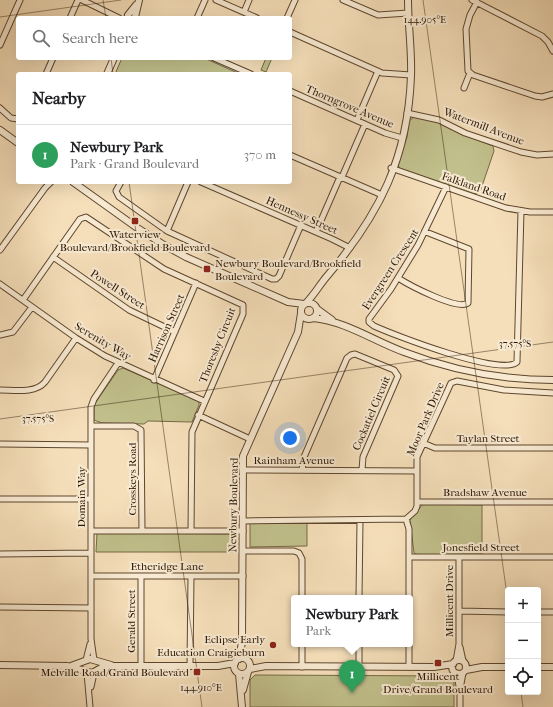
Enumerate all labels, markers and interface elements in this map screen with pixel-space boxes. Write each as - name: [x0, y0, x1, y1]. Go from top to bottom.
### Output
- text: 144.905°E: [404, 14, 446, 26]
- search box: [16, 16, 292, 60]
- icon: search: [30, 27, 52, 49]
- text: Search here: [62, 29, 138, 47]
- street label: Thorngrove Avenue: [304, 82, 397, 131]
- text: Nearby: [32, 88, 86, 108]
- street label: Watermill Avenue: [441, 105, 527, 148]
- text: Newbury Park: [70, 138, 163, 156]
- text: 1: [43, 147, 47, 162]
- text: 370 m: [244, 147, 276, 162]
- text: Park · Grand Boulevard: [70, 156, 199, 171]
- street label: Falkland Road: [440, 169, 509, 204]
- street label: Hennessy Street: [264, 194, 340, 237]
- marker: Waterview Boulevard/Brookfield Boulevard: [130, 216, 140, 226]
- street label: Evergreen Crescent: [359, 226, 422, 312]
- place label: Waterview Boulevard/Brookfield Boulevard: [60, 228, 211, 254]
- place label: Newbury Boulevard/Brookfield Boulevard: [215, 257, 362, 283]
- marker: Newbury Boulevard/Brookfield Boulevard: [202, 264, 212, 274]
- street label: Powell Street: [88, 267, 148, 312]
- street label: Harrison Street: [146, 292, 187, 365]
- street label: Thoresby Circuit: [196, 305, 239, 385]
- street label: Serenity Way: [72, 319, 134, 364]
- text: 37.575°S: [499, 338, 531, 350]
- street label: Cockatiel Circuit: [350, 374, 393, 452]
- street label: Moor Park Drive: [404, 380, 447, 458]
- text: 37.575°S: [22, 413, 54, 425]
- your location: [280, 428, 300, 448]
- street label: Taylan Street: [456, 432, 520, 445]
- street label: Crosskeys Road: [126, 441, 139, 516]
- street label: Rainham Avenue: [253, 454, 335, 467]
- street label: Newbury Boulevard: [226, 457, 241, 552]
- street label: Domain Way: [75, 465, 88, 527]
- street label: Bradshaw Avenue: [443, 486, 528, 499]
- street label: Jonesfield Street: [441, 541, 520, 554]
- street label: Etheridge Lane: [130, 560, 204, 573]
- street label: Millicent Drive: [443, 564, 456, 637]
- map controls: [505, 587, 541, 695]
- button: +: [505, 587, 541, 623]
- street label: Gerald Street: [125, 589, 138, 653]
- popup: [291, 595, 413, 647]
- text: Newbury Park: [305, 605, 399, 623]
- text: Park: [305, 623, 331, 638]
- button: −: [505, 623, 541, 659]
- place label: Eclipse Early Education Craigieburn: [157, 633, 266, 659]
- marker: Eclipse Early Education Craigieburn: [268, 640, 278, 650]
- marker: Millicent Drive/Grand Boulevard: [433, 658, 443, 668]
- button: locate: [505, 659, 541, 695]
- pin: 1: [339, 660, 365, 693]
- place label: Melville Road/Grand Boulevard: [41, 666, 190, 679]
- marker: Melville Road/Grand Boulevard: [192, 667, 202, 677]
- place label: Millicent Drive/Grand Boulevard: [383, 670, 494, 696]
- text: 144.910°E: [180, 682, 222, 694]

